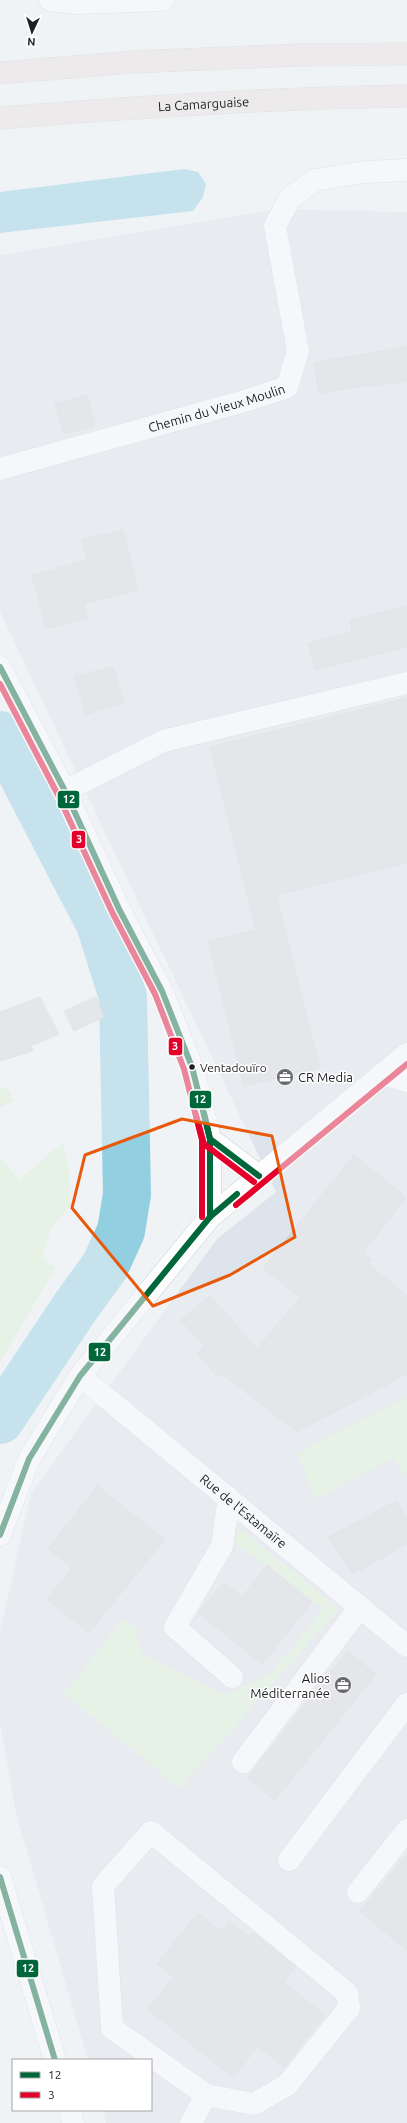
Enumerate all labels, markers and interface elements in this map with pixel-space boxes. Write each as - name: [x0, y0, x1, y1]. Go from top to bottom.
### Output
- north arrow: [12, 12, 52, 52]
- text: N: [27, 36, 36, 48]
- street label: La Camarguaise: [157, 94, 250, 113]
- street label: Chemin du Vieux Moulin: [147, 381, 287, 434]
- line badge: 12: [57, 790, 80, 809]
- text: 12: [63, 793, 75, 805]
- line badge: 3: [71, 830, 86, 849]
- text: 3: [76, 833, 82, 845]
- line badge: 3: [168, 1037, 183, 1056]
- text: 3: [172, 1040, 178, 1052]
- place label: Ventadouïro: [200, 1061, 267, 1074]
- marker: Ventadouïro: [187, 1062, 197, 1072]
- office icon: CR Media: [275, 1067, 295, 1087]
- place label: CR Media: [298, 1070, 353, 1084]
- line badge: 12: [189, 1090, 212, 1109]
- text: 12: [194, 1093, 206, 1105]
- line badge: 12: [88, 1342, 111, 1362]
- text: 12: [94, 1346, 106, 1358]
- street label: Rue de l'Estamaïre: [197, 1471, 290, 1551]
- place label: Alios Méditerranée: [250, 1671, 330, 1700]
- office icon: Alios Méditerranée: [333, 1675, 353, 1695]
- line badge: 12: [16, 1959, 39, 1978]
- text: 12: [22, 1962, 34, 1974]
- legend: [12, 2059, 152, 2111]
- text: 12: [48, 2068, 62, 2081]
- text: 3: [48, 2088, 55, 2101]

